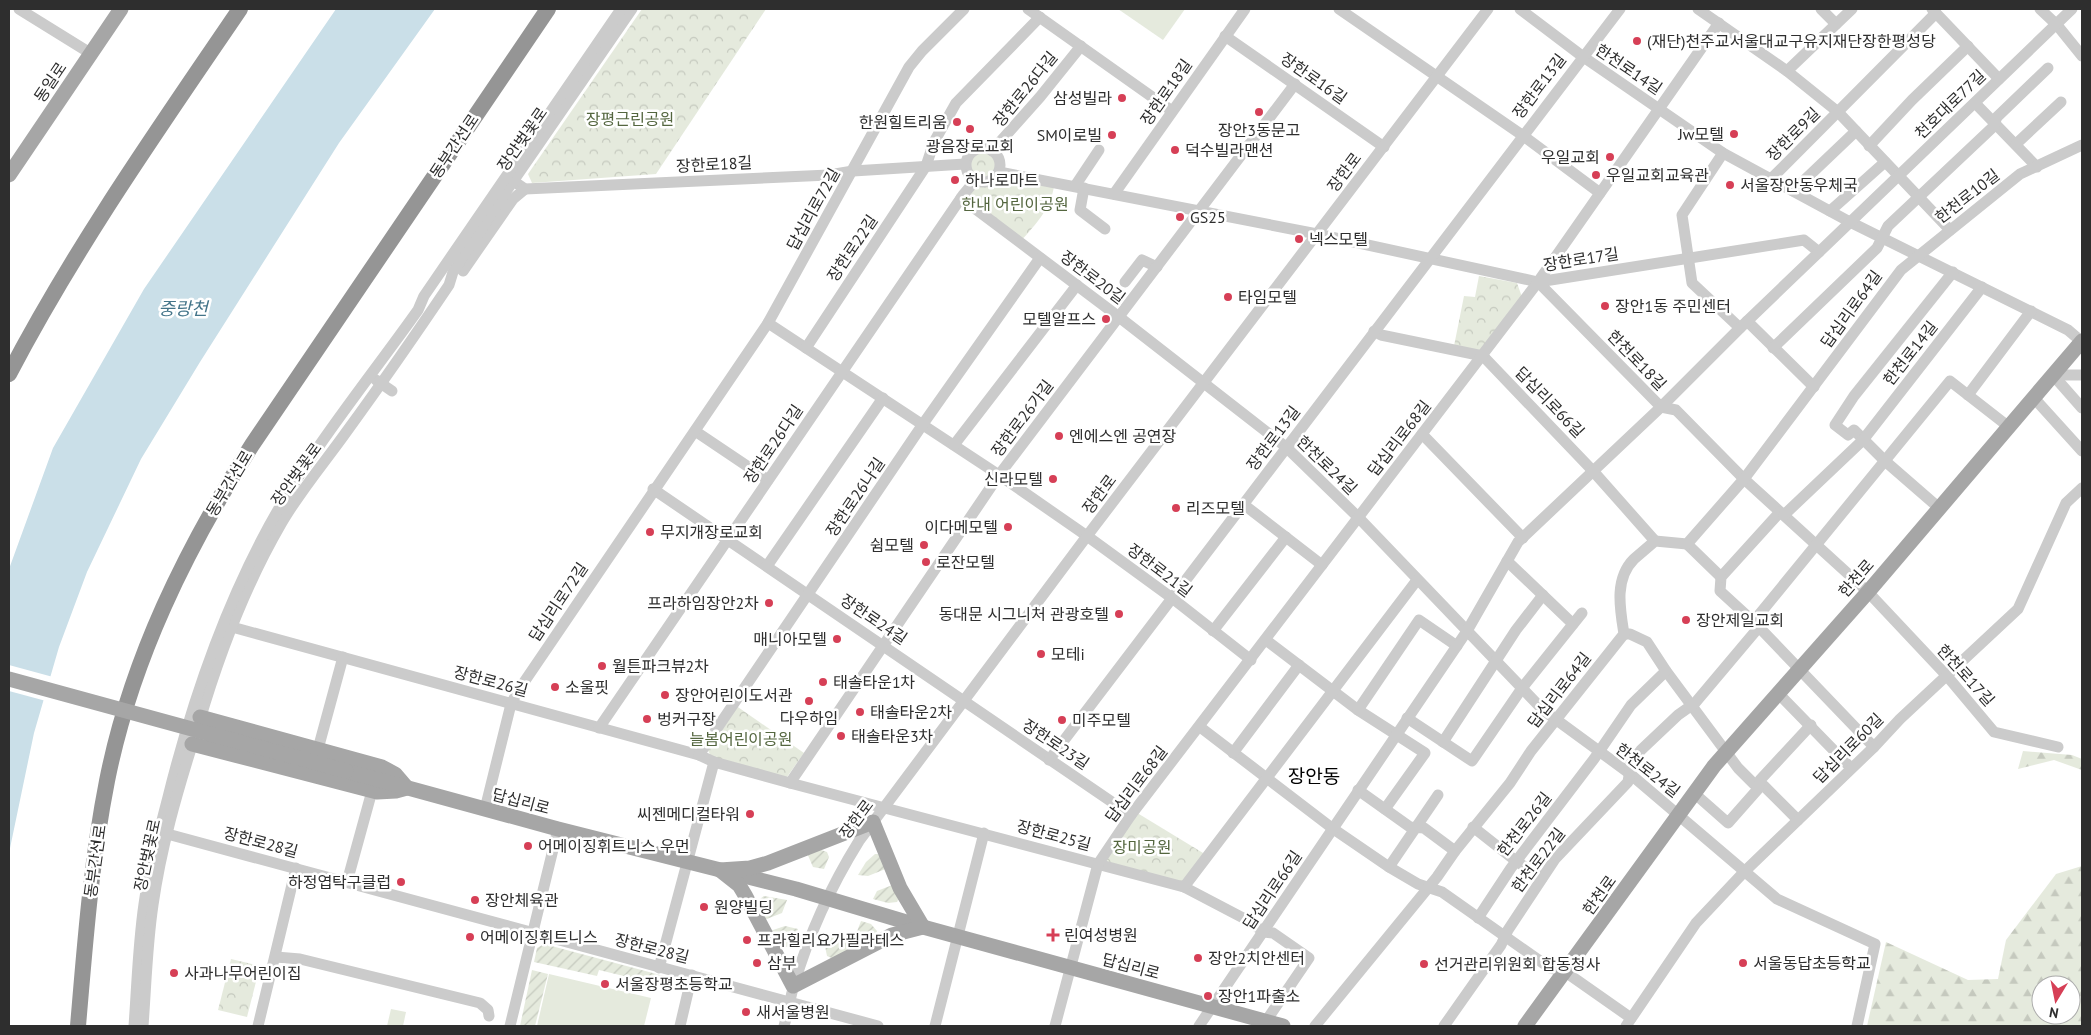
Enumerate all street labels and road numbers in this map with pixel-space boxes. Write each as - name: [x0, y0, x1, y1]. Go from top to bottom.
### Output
- street label: 한천로14길: [1592, 39, 1666, 99]
- street label: 장한로26다길: [989, 47, 1061, 131]
- street label: 장한로16길: [1277, 48, 1351, 108]
- street label: 장한로13길: [1508, 50, 1570, 122]
- street label: 장한로18길: [1136, 55, 1196, 129]
- street label: 동일로: [29, 58, 71, 106]
- street label: 천호대로77길: [1910, 65, 1990, 143]
- street label: 장안벚꽃로: [493, 103, 551, 175]
- street label: 장한로9길: [1762, 103, 1824, 165]
- street label: 동부간선로: [425, 110, 483, 182]
- street label: 장한로: [1323, 148, 1365, 196]
- street label: 장한로18길: [675, 152, 753, 176]
- street label: 답십리로72길: [782, 164, 844, 254]
- street label: 한천로10길: [1931, 165, 2003, 227]
- street label: 장한로22길: [822, 211, 882, 285]
- street label: 장한로17길: [1542, 243, 1620, 275]
- street label: 장한로20길: [1057, 246, 1129, 308]
- street label: 답십리로64길: [1816, 266, 1886, 352]
- street label: 한천로14길: [1879, 317, 1941, 389]
- street label: 한천로18길: [1603, 326, 1671, 394]
- street label: 답십리로66길: [1511, 362, 1589, 442]
- street label: 장한로26가길: [987, 376, 1057, 460]
- street label: 답십리로68길: [1363, 396, 1435, 480]
- street label: 장한로26다길: [739, 401, 807, 487]
- street label: 장한로13길: [1242, 402, 1304, 474]
- street label: 한천로24길: [1293, 431, 1361, 499]
- street label: 장안벚꽃로: [266, 438, 326, 510]
- street label: 동부간선로: [201, 446, 257, 520]
- street label: 장한로26나길: [821, 454, 889, 540]
- street label: 장한로: [1078, 470, 1120, 518]
- street label: 장한로21길: [1124, 539, 1196, 601]
- street label: 한천로: [1834, 555, 1878, 601]
- street label: 답십리로72길: [524, 559, 592, 645]
- street label: 장한로24길: [837, 589, 911, 649]
- street label: 한천로17길: [1933, 640, 1999, 710]
- street label: 답십리로64길: [1523, 648, 1595, 732]
- street label: 장한로26길: [452, 661, 530, 701]
- street label: 답십리로60길: [1809, 709, 1887, 787]
- street label: 장한로23길: [1019, 714, 1093, 774]
- street label: 한천로24길: [1612, 739, 1684, 801]
- street label: 답십리로68길: [1101, 742, 1171, 826]
- street label: 답십리로: [490, 784, 552, 818]
- street label: 한천로26길: [1493, 788, 1555, 860]
- street label: 장한로: [835, 795, 877, 843]
- street label: 장한로25길: [1015, 815, 1093, 855]
- street label: 장안벚꽃로: [130, 817, 164, 893]
- street label: 장한로28길: [222, 822, 300, 862]
- street label: 동부간선로: [80, 823, 110, 899]
- street label: 한천로22길: [1507, 824, 1569, 896]
- street label: 답십리로66길: [1238, 847, 1306, 933]
- street label: 한천로: [1578, 871, 1620, 919]
- street label: 장한로28길: [613, 929, 691, 967]
- street label: 답십리로: [1100, 949, 1162, 983]

